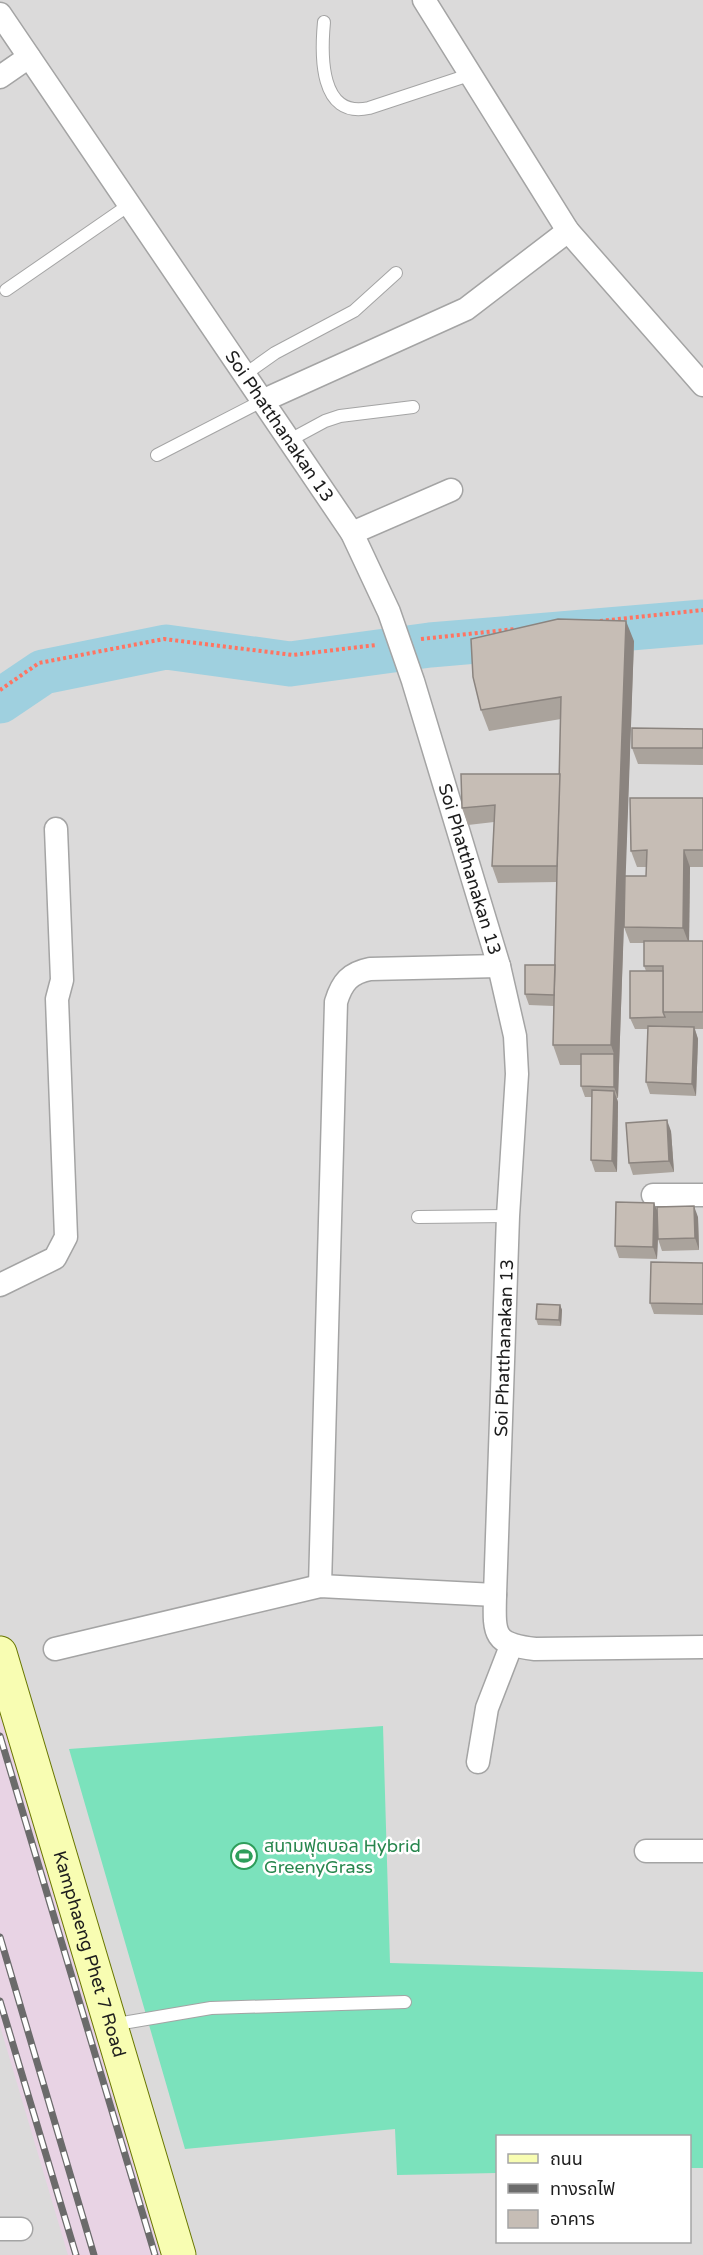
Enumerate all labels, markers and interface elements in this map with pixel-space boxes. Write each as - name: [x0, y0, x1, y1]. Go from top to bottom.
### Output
- street label: Soi Phatthanakan 13: [220, 346, 339, 506]
- street label: Soi Phatthanakan 13: [434, 781, 506, 958]
- street label: Soi Phatthanakan 13: [490, 1259, 518, 1437]
- place label: สนามฟุตบอล Hybrid GreenyGrass: [264, 1835, 421, 1878]
- sports icon: สนามฟุตบอล Hybrid GreenyGrass: [229, 1841, 259, 1871]
- street label: Kamphaeng Phet 7 Road: [48, 1848, 131, 2060]
- legend: [496, 2135, 691, 2243]
- text: ถนน: [550, 2148, 583, 2170]
- text: ทางรถไฟ: [550, 2178, 615, 2200]
- text: อาคาร: [550, 2208, 595, 2230]

